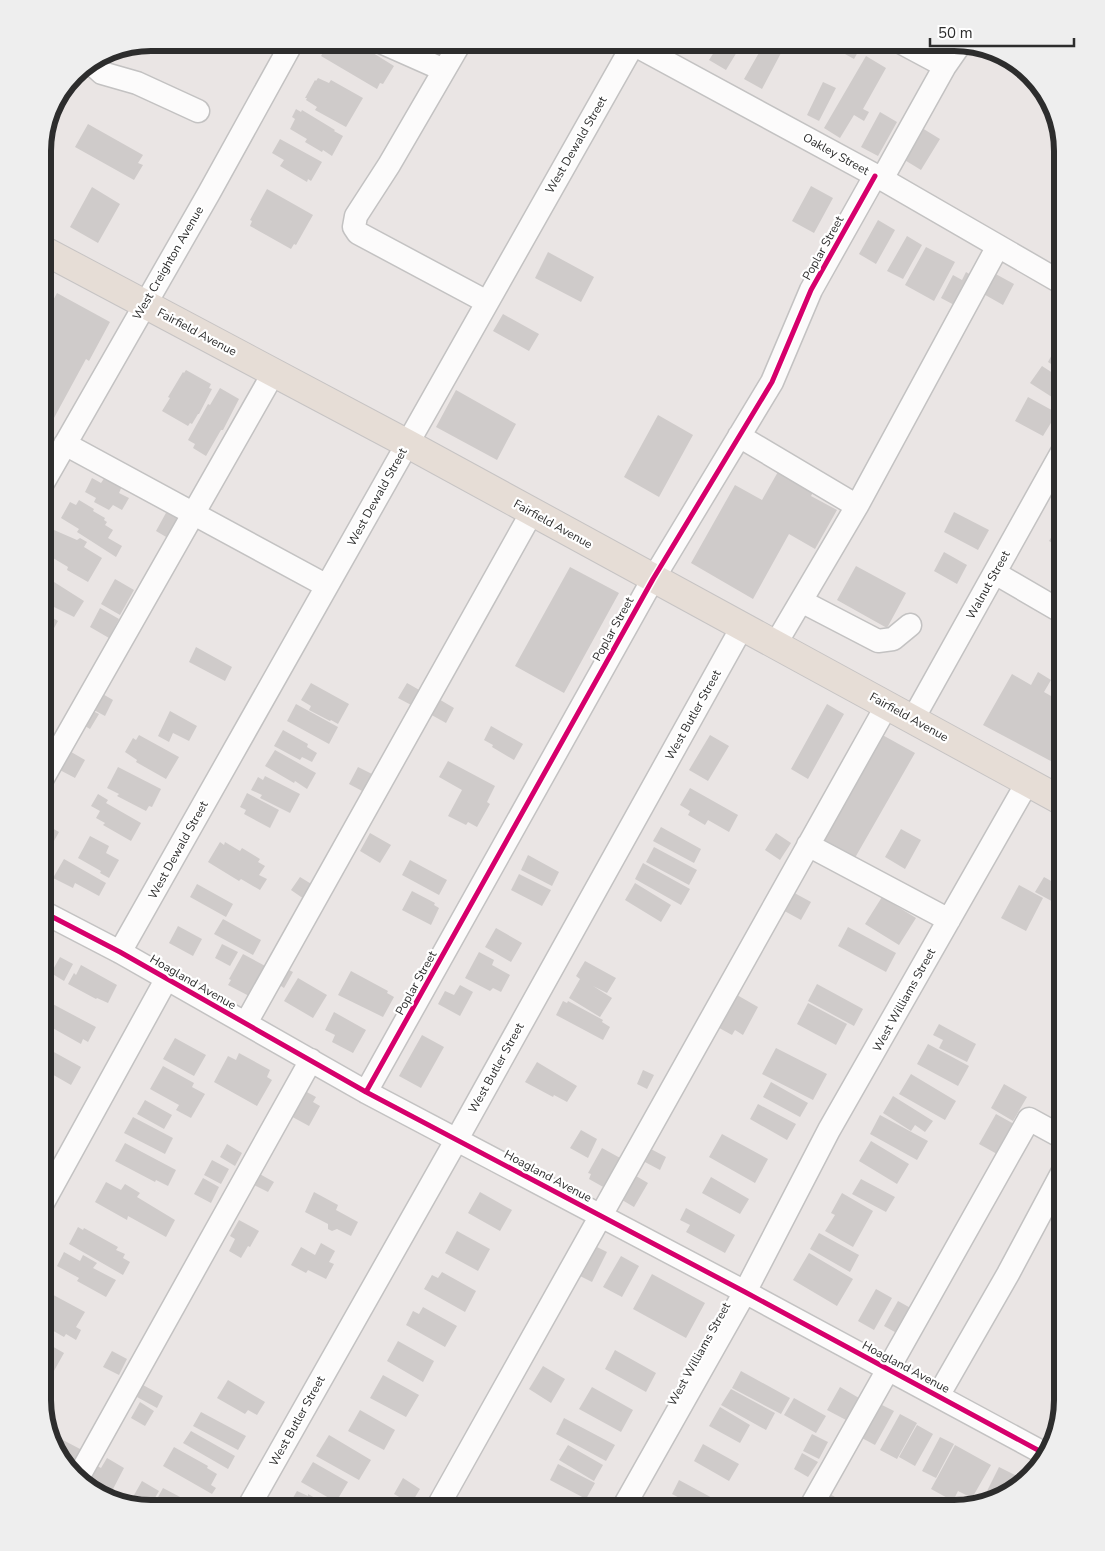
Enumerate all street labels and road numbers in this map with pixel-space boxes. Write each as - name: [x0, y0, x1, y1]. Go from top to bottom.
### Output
- street label: West Dewald Street: [542, 93, 611, 197]
- street label: Oakley Street: [800, 129, 873, 179]
- street label: West Creighton Avenue: [129, 203, 207, 323]
- street label: Poplar Street: [799, 212, 848, 283]
- street label: Fairfield Avenue: [155, 304, 239, 360]
- street label: West Dewald Street: [343, 444, 411, 549]
- street label: Fairfield Avenue: [511, 496, 595, 552]
- street label: Walnut Street: [963, 547, 1014, 622]
- street label: Poplar Street: [589, 593, 638, 664]
- street label: West Butler Street: [662, 666, 725, 763]
- street label: Fairfield Avenue: [867, 689, 951, 745]
- street label: West Dewald Street: [144, 797, 212, 902]
- street label: West Williams Street: [869, 945, 939, 1055]
- street label: Poplar Street: [392, 947, 441, 1018]
- street label: Hoagland Avenue: [147, 951, 239, 1013]
- street label: West Butler Street: [465, 1019, 528, 1116]
- street label: Hoagland Avenue: [501, 1146, 595, 1206]
- street label: West Williams Street: [664, 1299, 734, 1409]
- street label: Hoagland Avenue: [859, 1337, 953, 1397]
- street label: West Butler Street: [266, 1372, 329, 1469]

